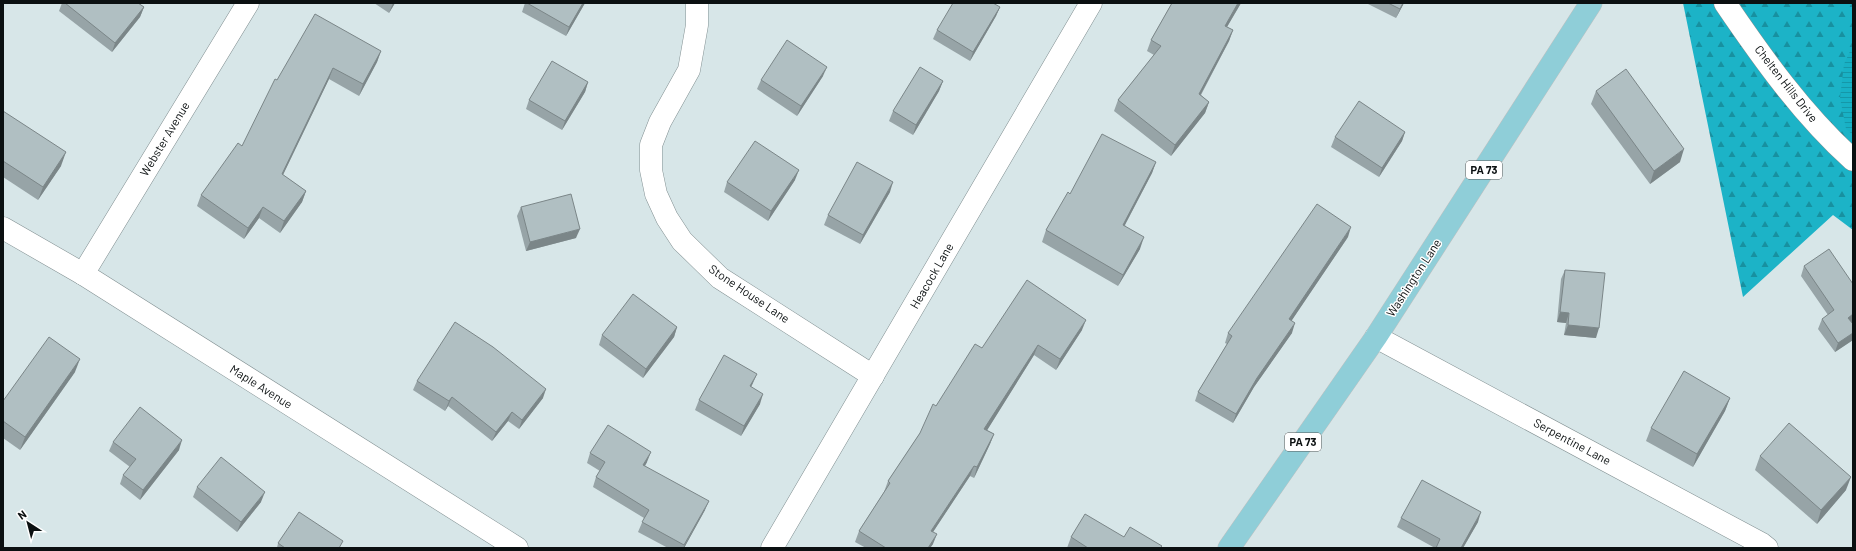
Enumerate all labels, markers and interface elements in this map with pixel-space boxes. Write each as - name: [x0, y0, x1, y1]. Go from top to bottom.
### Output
- street label: Chelten Hills Drive: [1752, 42, 1821, 125]
- street label: Webster Avenue: [136, 99, 192, 178]
- road number: PA 73: [1466, 161, 1502, 179]
- street label: Washington Lane: [1383, 236, 1443, 319]
- street label: Heacock Lane: [907, 240, 956, 311]
- street label: Stone House Lane: [707, 261, 792, 325]
- street label: Maple Avenue: [228, 361, 295, 411]
- street label: Serpentine Lane: [1531, 415, 1614, 467]
- road number: PA 73: [1285, 433, 1321, 451]
- north arrow: [8, 503, 48, 543]
- text: N: [15, 507, 29, 522]

